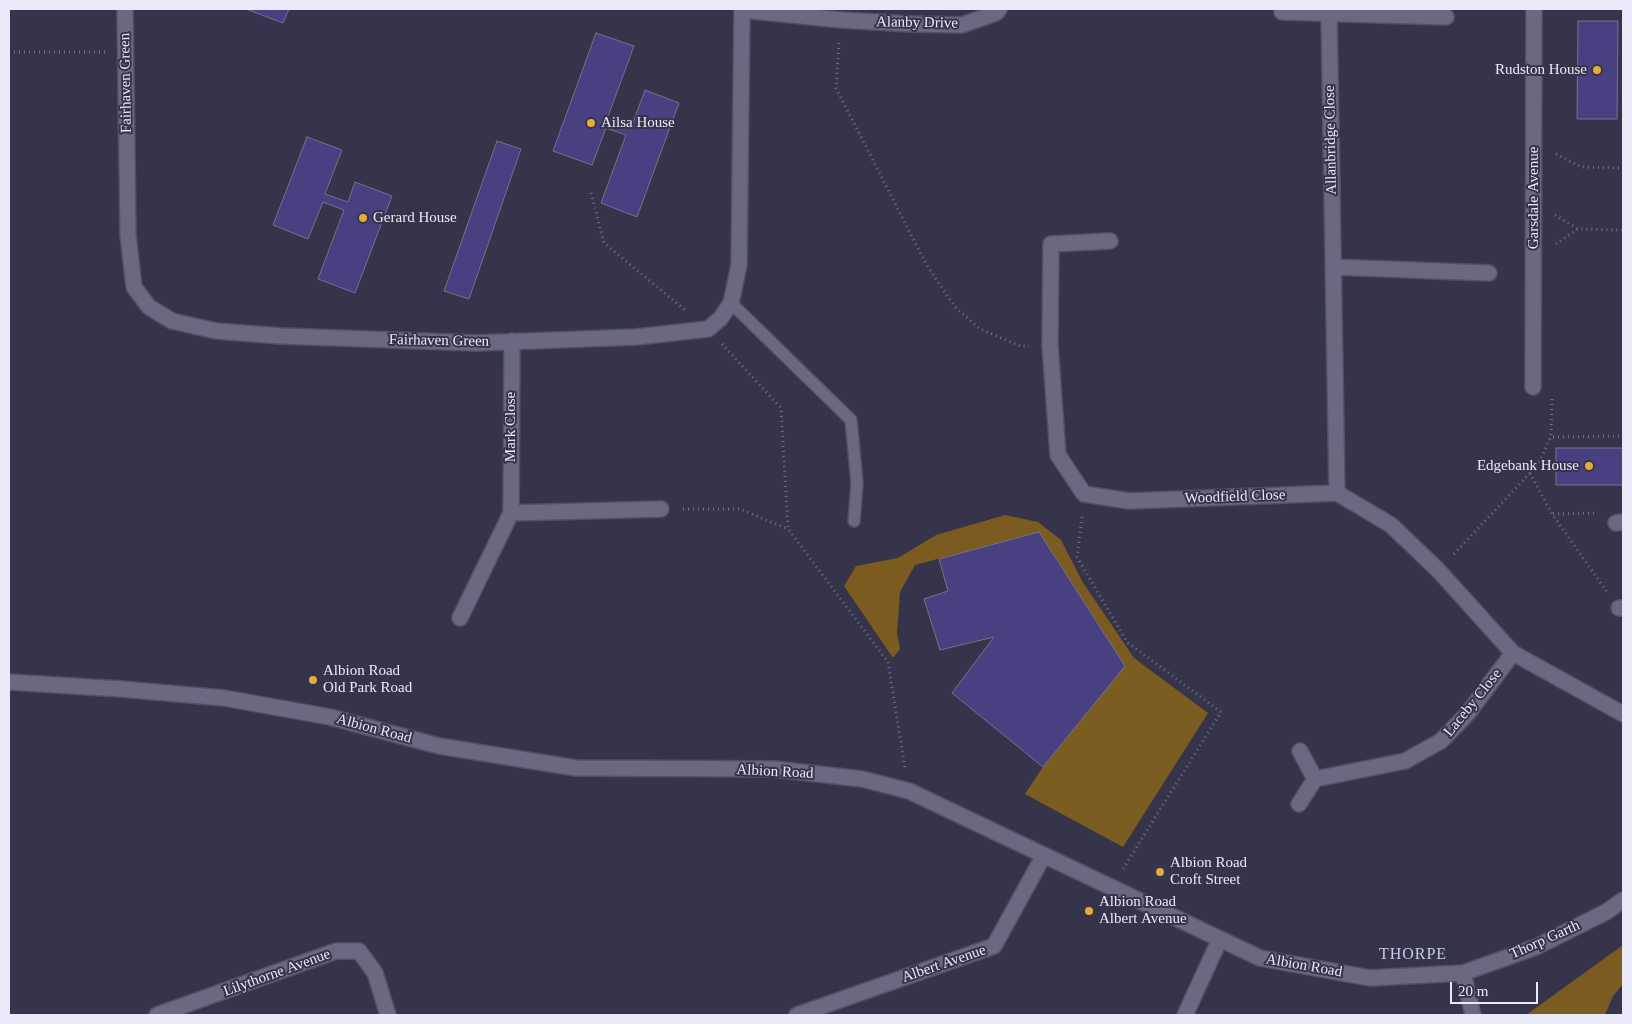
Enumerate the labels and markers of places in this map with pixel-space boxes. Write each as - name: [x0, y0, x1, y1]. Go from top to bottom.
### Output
- place label: Rudston House: [1495, 61, 1587, 79]
- marker: Rudston House: [1591, 64, 1603, 76]
- place label: Ailsa House: [601, 114, 675, 132]
- marker: Ailsa House: [585, 117, 597, 129]
- place label: Gerard House: [373, 209, 457, 227]
- marker: Gerard House: [357, 212, 369, 224]
- place label: Edgebank House: [1477, 457, 1579, 475]
- marker: Edgebank House: [1583, 460, 1595, 472]
- place label: Albion Road Old Park Road: [323, 662, 412, 697]
- marker: Albion Road Old Park Road: [307, 674, 319, 686]
- place label: Albion Road Croft Street: [1170, 854, 1247, 889]
- marker: Albion Road Croft Street: [1154, 866, 1166, 878]
- place label: Albion Road Albert Avenue: [1099, 893, 1187, 928]
- marker: Albion Road Albert Avenue: [1083, 905, 1095, 917]

